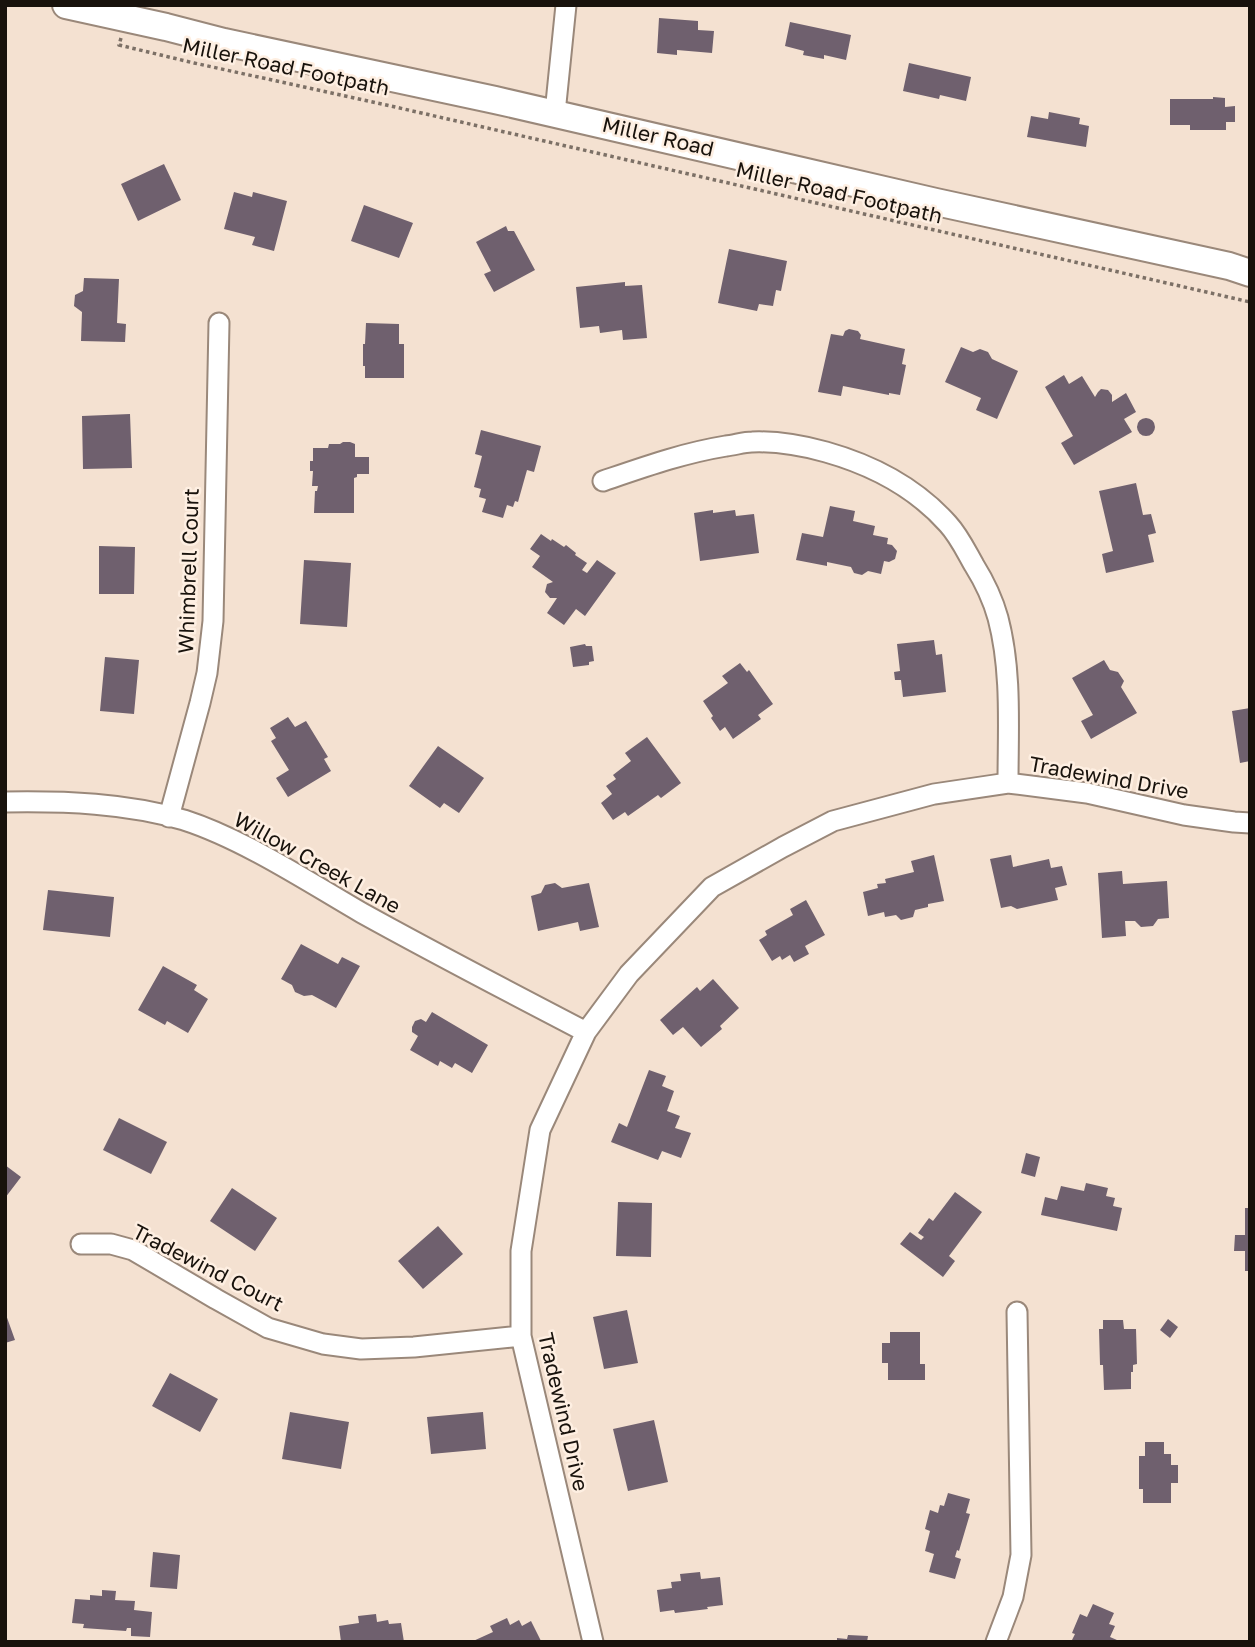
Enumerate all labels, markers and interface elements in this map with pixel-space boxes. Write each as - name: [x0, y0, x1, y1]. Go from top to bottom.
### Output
- street label: Miller Road Footpath: [180, 31, 392, 101]
- street label: Miller Road: [600, 111, 717, 162]
- street label: Miller Road Footpath: [733, 156, 945, 228]
- street label: Whimbrell Court: [172, 488, 204, 654]
- street label: Tradewind Drive: [1027, 750, 1191, 804]
- street label: Willow Creek Lane: [230, 806, 405, 919]
- street label: Tradewind Court: [129, 1218, 288, 1316]
- street label: Tradewind Drive: [533, 1330, 595, 1493]

